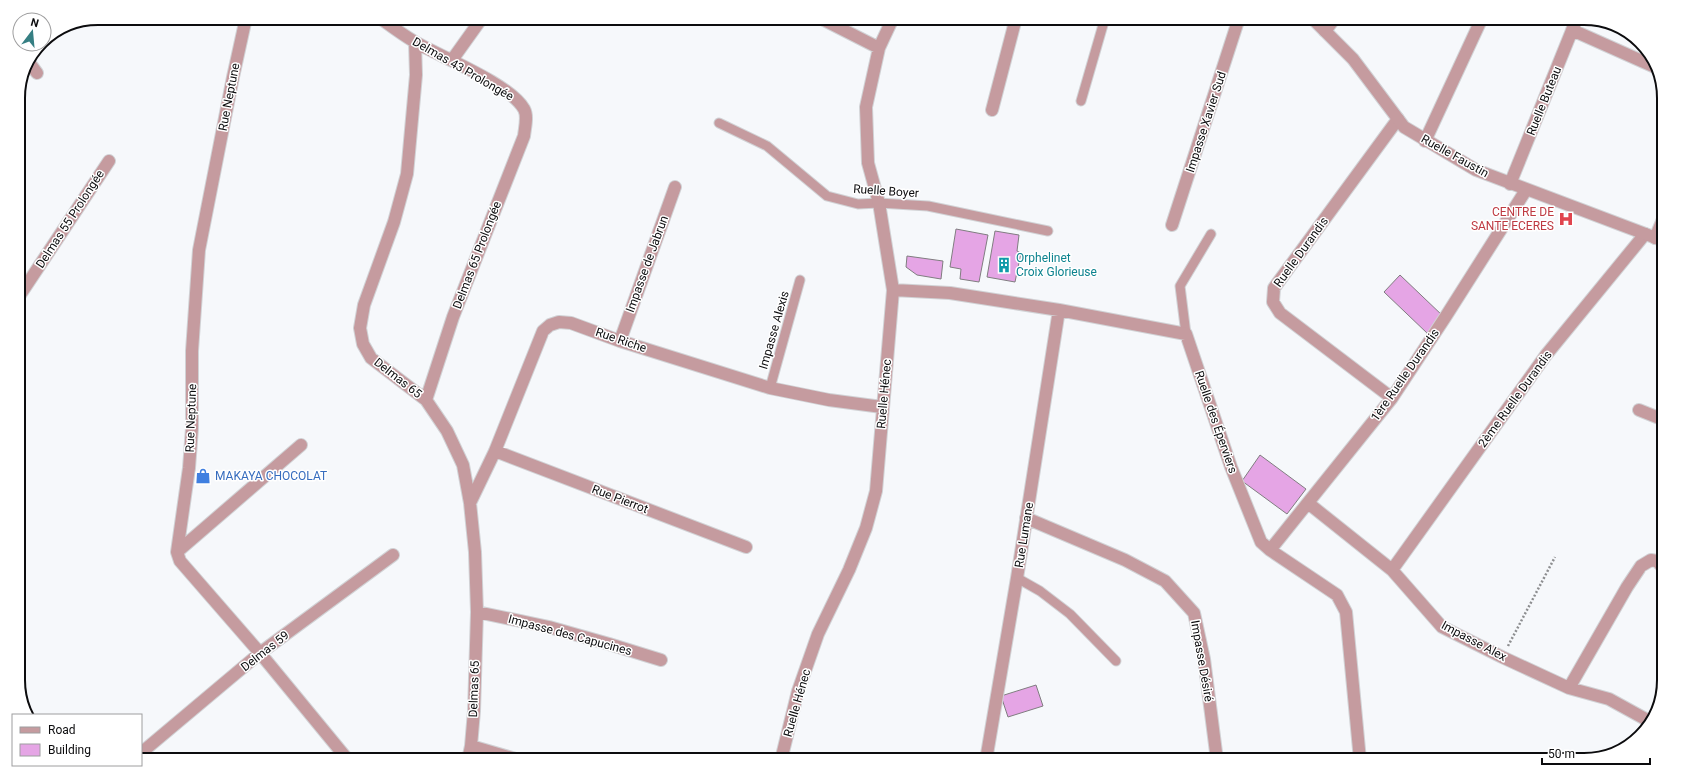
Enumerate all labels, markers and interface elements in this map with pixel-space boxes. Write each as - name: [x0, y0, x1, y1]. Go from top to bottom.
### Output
- north arrow: [12, 12, 52, 52]
- text: N: [29, 16, 40, 30]
- street label: Delmas 43 Prolongée: [410, 34, 516, 104]
- street label: Rue Neptune: [216, 62, 242, 132]
- street label: Ruelle Buteau: [1524, 64, 1564, 138]
- street label: Impasse Xavier Sud: [1183, 70, 1229, 174]
- street label: Ruelle Faustin: [1419, 132, 1491, 180]
- street label: Delmas 55 Prolongée: [33, 167, 107, 271]
- street label: Ruelle Boyer: [853, 182, 919, 200]
- street label: Delmas 65 Prolongée: [450, 199, 504, 311]
- place label: CENTRE DE SANTE ECERES: [1471, 205, 1554, 233]
- hospital icon: CENTRE DE SANTE ECERES: [1557, 210, 1575, 228]
- street label: Impasse de Jabrun: [623, 214, 671, 314]
- street label: Ruelle Durandis: [1271, 214, 1331, 290]
- place label: Orphelinet Croix Glorieuse: [1016, 251, 1097, 279]
- building icon: Orphelinet Croix Glorieuse: [995, 256, 1013, 274]
- street label: Impasse Alexis: [756, 289, 792, 371]
- street label: Rue Riche: [594, 325, 648, 355]
- street label: 1ère Ruelle Durandis: [1368, 326, 1442, 424]
- street label: 2ème Ruelle Durandis: [1475, 348, 1555, 450]
- street label: Delmas 65: [371, 355, 425, 401]
- street label: Ruelle Hénec: [874, 359, 894, 429]
- street label: Ruelle des Éperviers: [1192, 369, 1241, 475]
- street label: Rue Neptune: [183, 384, 199, 452]
- shop icon: MAKAYA CHOCOLAT: [194, 467, 212, 485]
- place label: MAKAYA CHOCOLAT: [215, 469, 327, 483]
- street label: Rue Pierrot: [590, 482, 650, 516]
- street label: Rue Lumane: [1012, 501, 1036, 569]
- street label: Impasse des Capucines: [507, 612, 633, 658]
- street label: Impasse Alex: [1439, 618, 1509, 664]
- street label: Impasse Désiré: [1188, 619, 1216, 703]
- street label: Delmas 59: [238, 628, 292, 674]
- street label: Delmas 65: [466, 660, 482, 718]
- street label: Ruelle Hénec: [781, 668, 813, 738]
- legend: [12, 714, 142, 766]
- text: Road: [48, 723, 76, 737]
- scale bar: [1542, 740, 1650, 766]
- text: Building: [48, 743, 91, 757]
- text: 50 m: [1548, 747, 1575, 761]

